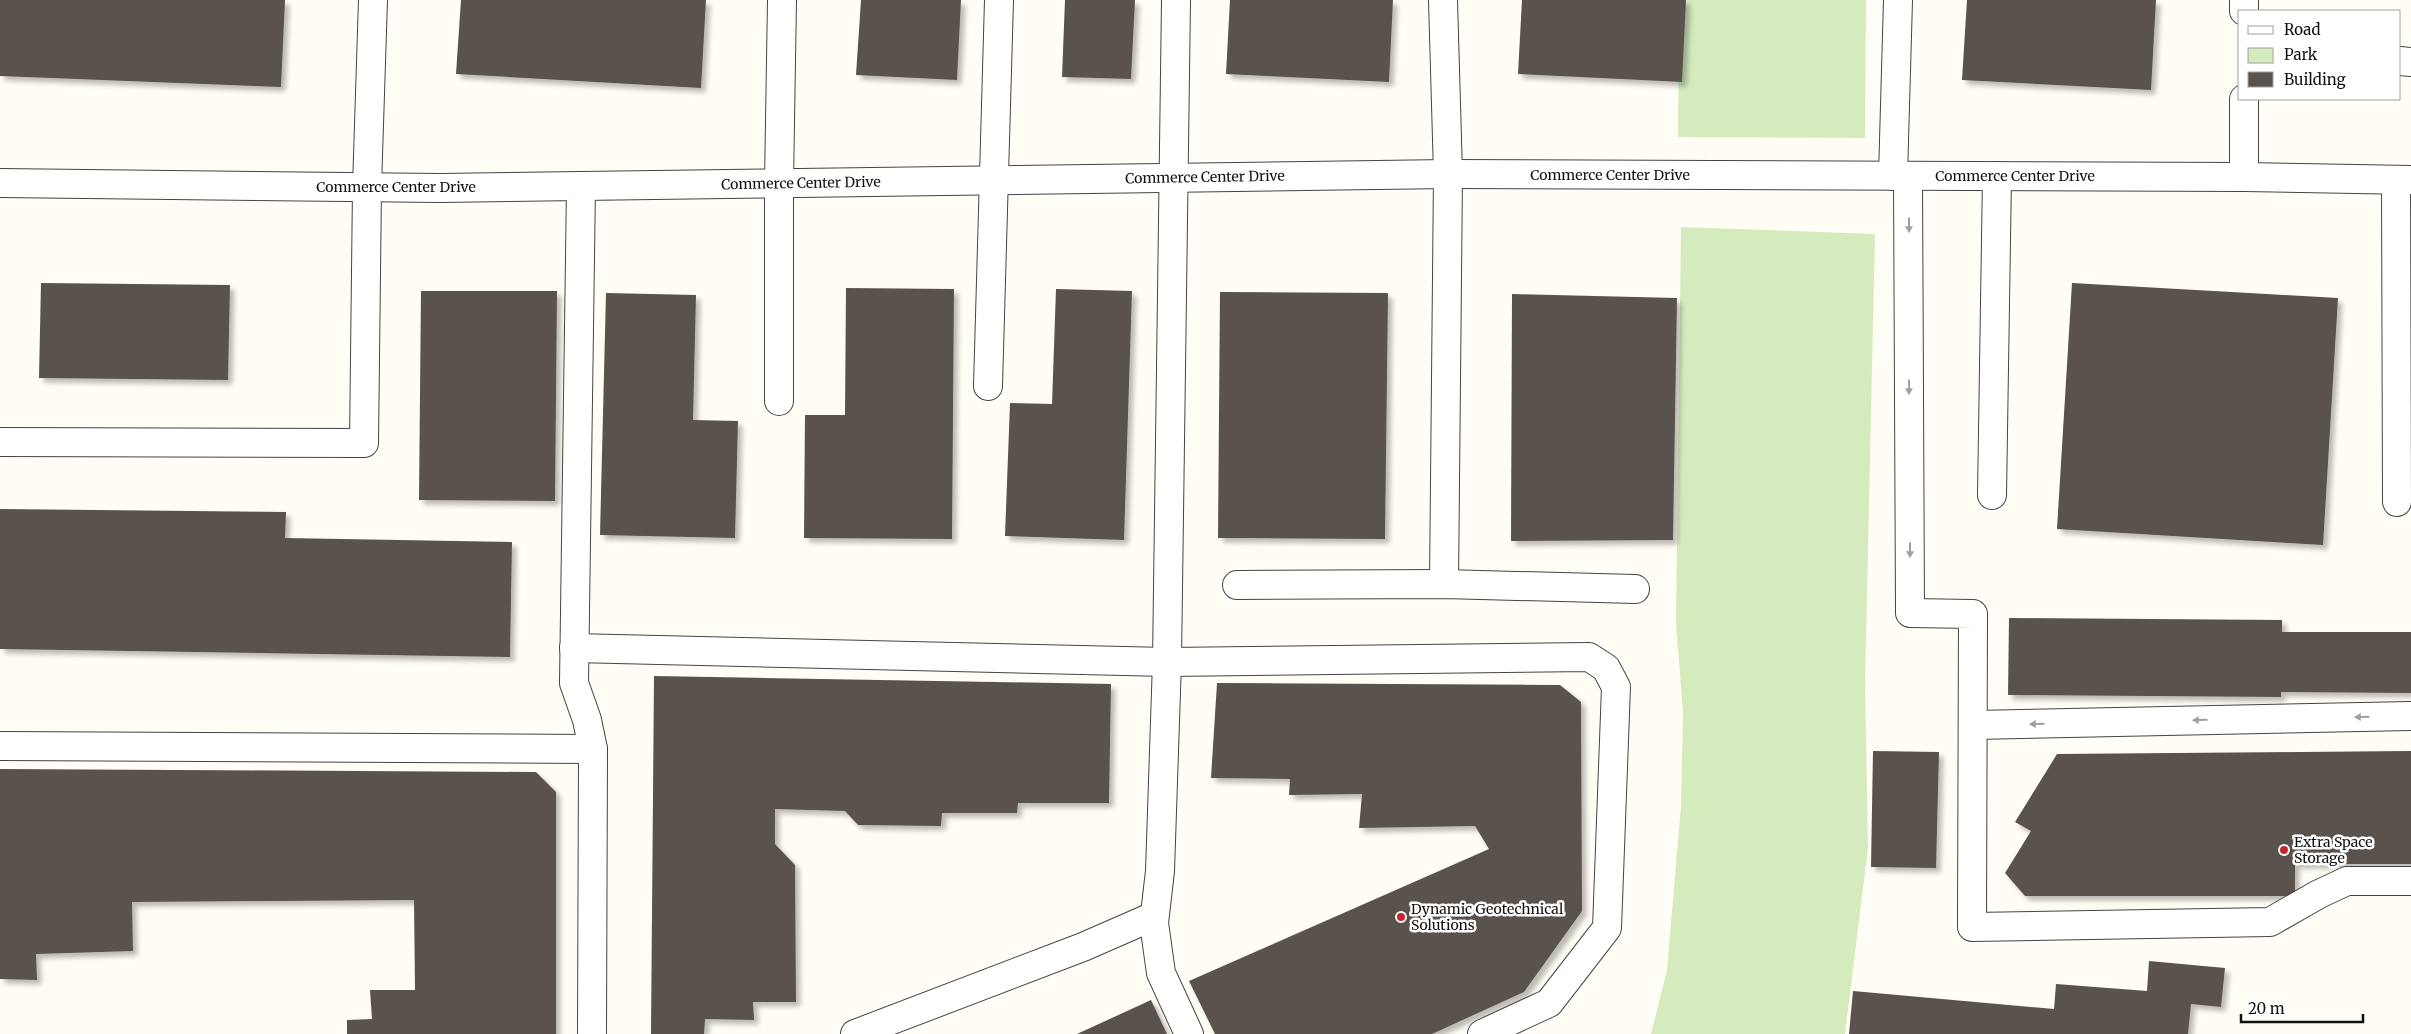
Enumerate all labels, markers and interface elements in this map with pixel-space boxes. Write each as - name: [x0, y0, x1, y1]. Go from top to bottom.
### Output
- legend: [2238, 10, 2401, 100]
- text: Road: [2284, 20, 2320, 39]
- text: Park: [2284, 45, 2318, 64]
- text: Building: [2284, 70, 2346, 89]
- street label: Commerce Center Drive: [1530, 166, 1690, 184]
- street label: Commerce Center Drive: [1125, 167, 1285, 187]
- street label: Commerce Center Drive: [1935, 167, 2095, 185]
- street label: Commerce Center Drive: [721, 173, 881, 193]
- street label: Commerce Center Drive: [316, 178, 476, 196]
- one-way arrow: [1905, 217, 1913, 233]
- one-way arrow: [1905, 380, 1913, 396]
- one-way arrow: [1906, 542, 1914, 558]
- one-way arrow: [2354, 713, 2370, 721]
- one-way arrow: [2192, 717, 2208, 725]
- one-way arrow: [2029, 720, 2045, 728]
- place label: Extra Space Storage: [2294, 833, 2373, 867]
- marker: Extra Space Storage: [2278, 844, 2290, 856]
- place label: Dynamic Geotechnical Solutions: [1411, 900, 1564, 934]
- marker: Dynamic Geotechnical Solutions: [1395, 911, 1407, 923]
- scale bar: [2241, 992, 2364, 1024]
- text: 20 m: [2248, 999, 2285, 1018]

